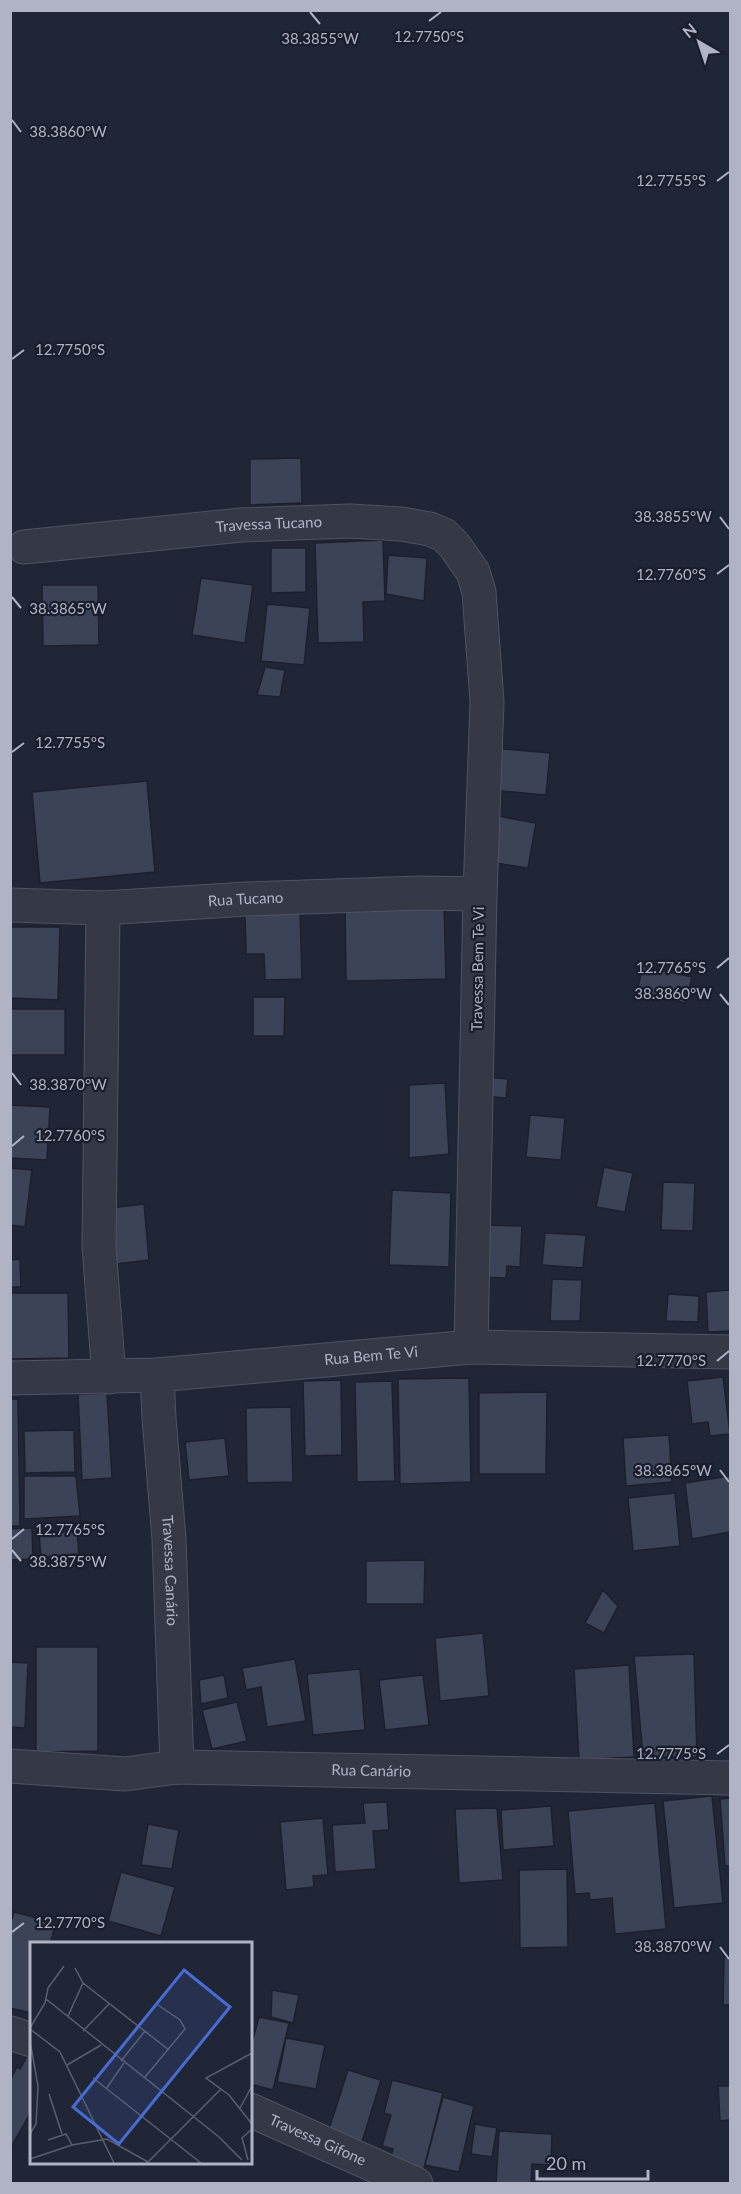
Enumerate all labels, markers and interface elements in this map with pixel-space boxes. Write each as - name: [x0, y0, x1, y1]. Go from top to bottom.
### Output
- north arrow: [669, 12, 729, 72]
- text: N: [678, 19, 700, 41]
- text: 12.7750°S: [394, 27, 464, 45]
- text: 38.3855°W: [281, 29, 359, 47]
- text: 38.3860°W: [29, 122, 107, 140]
- text: 12.7755°S: [636, 171, 706, 189]
- text: 12.7750°S: [35, 340, 105, 358]
- text: 38.3855°W: [634, 507, 712, 525]
- street label: Travessa Tucano: [215, 512, 322, 536]
- text: 12.7760°S: [636, 565, 706, 583]
- text: 38.3865°W: [29, 599, 107, 617]
- text: 12.7755°S: [35, 733, 105, 751]
- street label: Rua Tucano: [207, 888, 284, 909]
- street label: Travessa Bem Te Vi: [467, 906, 487, 1032]
- text: 12.7765°S: [636, 958, 706, 976]
- text: 38.3860°W: [634, 984, 712, 1002]
- text: 38.3870°W: [29, 1075, 107, 1093]
- text: 12.7760°S: [35, 1126, 105, 1144]
- street label: Rua Bem Te Vi: [323, 1342, 419, 1368]
- text: 12.7770°S: [636, 1351, 706, 1369]
- text: 38.3865°W: [634, 1461, 712, 1479]
- street label: Travessa Canário: [159, 1515, 182, 1626]
- text: 12.7765°S: [35, 1520, 105, 1538]
- text: 38.3875°W: [29, 1552, 107, 1570]
- text: 12.7775°S: [636, 1744, 706, 1762]
- street label: Rua Canário: [331, 1760, 411, 1780]
- text: 12.7770°S: [35, 1913, 105, 1931]
- text: 38.3870°W: [634, 1937, 712, 1955]
- inset map: [30, 1942, 252, 2164]
- street label: Travessa Gifone: [267, 2110, 369, 2169]
- scale bar: [537, 2143, 648, 2181]
- text: 20 m: [546, 2152, 586, 2174]

